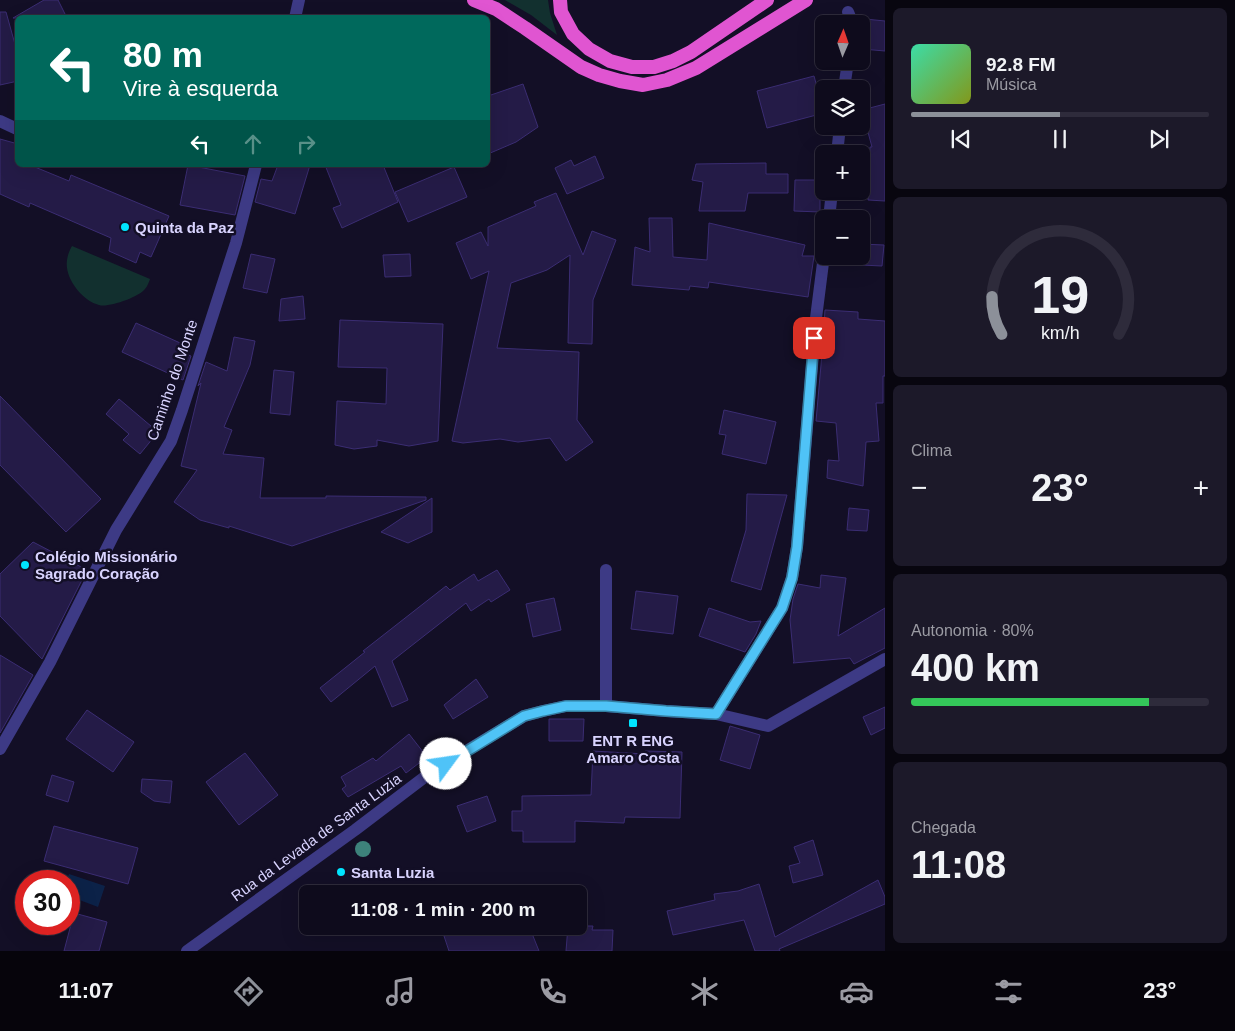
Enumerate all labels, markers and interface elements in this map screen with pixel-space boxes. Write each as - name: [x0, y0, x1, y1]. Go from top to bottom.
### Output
- north arrow: [815, 15, 870, 70]
- map controls: [815, 15, 870, 265]
- icon: left: [40, 35, 105, 100]
- text: 80 m: [123, 35, 203, 74]
- text: 92.8 FM: [986, 54, 1056, 75]
- text: Vire à esquerda: [123, 76, 278, 101]
- text: Música: [986, 76, 1037, 93]
- button: layers: [815, 80, 870, 135]
- icon: previous: [947, 125, 975, 153]
- icon: pause: [1046, 125, 1074, 153]
- icon: next: [1145, 125, 1173, 153]
- icon: left: [186, 130, 214, 158]
- icon: ahead: [239, 130, 267, 158]
- icon: right: [292, 130, 320, 158]
- button: +: [815, 145, 870, 200]
- button: −: [815, 210, 870, 265]
- place label: Quinta da Paz: [135, 219, 234, 236]
- marker: Quinta da Paz: [119, 221, 131, 233]
- text: 19: [1031, 266, 1089, 324]
- street label: Caminho do Monte: [143, 317, 201, 443]
- pin: [793, 317, 835, 359]
- text: km/h: [1041, 323, 1079, 343]
- icon: arrive: [800, 324, 828, 352]
- text: Clima: [911, 442, 952, 459]
- text: 23°: [1031, 467, 1089, 509]
- text: −: [911, 472, 927, 503]
- text: +: [1193, 472, 1209, 503]
- place label: Colégio Missionário Sagrado Coração: [35, 548, 178, 582]
- marker: Colégio Missionário Sagrado Coração: [19, 559, 31, 571]
- text: Autonomia · 80%: [911, 622, 1034, 639]
- text: 400 km: [911, 647, 1040, 689]
- marker: ENT R ENG Amaro Costa: [627, 717, 639, 729]
- place label: ENT R ENG Amaro Costa: [586, 732, 680, 766]
- position arrow: [419, 737, 471, 789]
- street label: Rua da Levada de Santa Luzia: [227, 769, 405, 905]
- text: Chegada: [911, 819, 976, 836]
- text: 11:08: [911, 844, 1006, 886]
- place label: Santa Luzia: [351, 863, 434, 881]
- marker: Santa Luzia: [335, 866, 347, 878]
- speed limit sign: 30: [15, 870, 80, 935]
- text: 11:08 · 1 min · 200 m: [351, 899, 535, 920]
- icon: directions: [231, 974, 266, 1009]
- icon: music: [383, 974, 418, 1009]
- icon: phone: [535, 974, 570, 1009]
- icon: climate: [687, 974, 722, 1009]
- icon: car: [839, 974, 874, 1009]
- icon: filters: [991, 974, 1026, 1009]
- text: 11:07: [59, 978, 114, 1003]
- text: 23°: [1143, 978, 1176, 1003]

